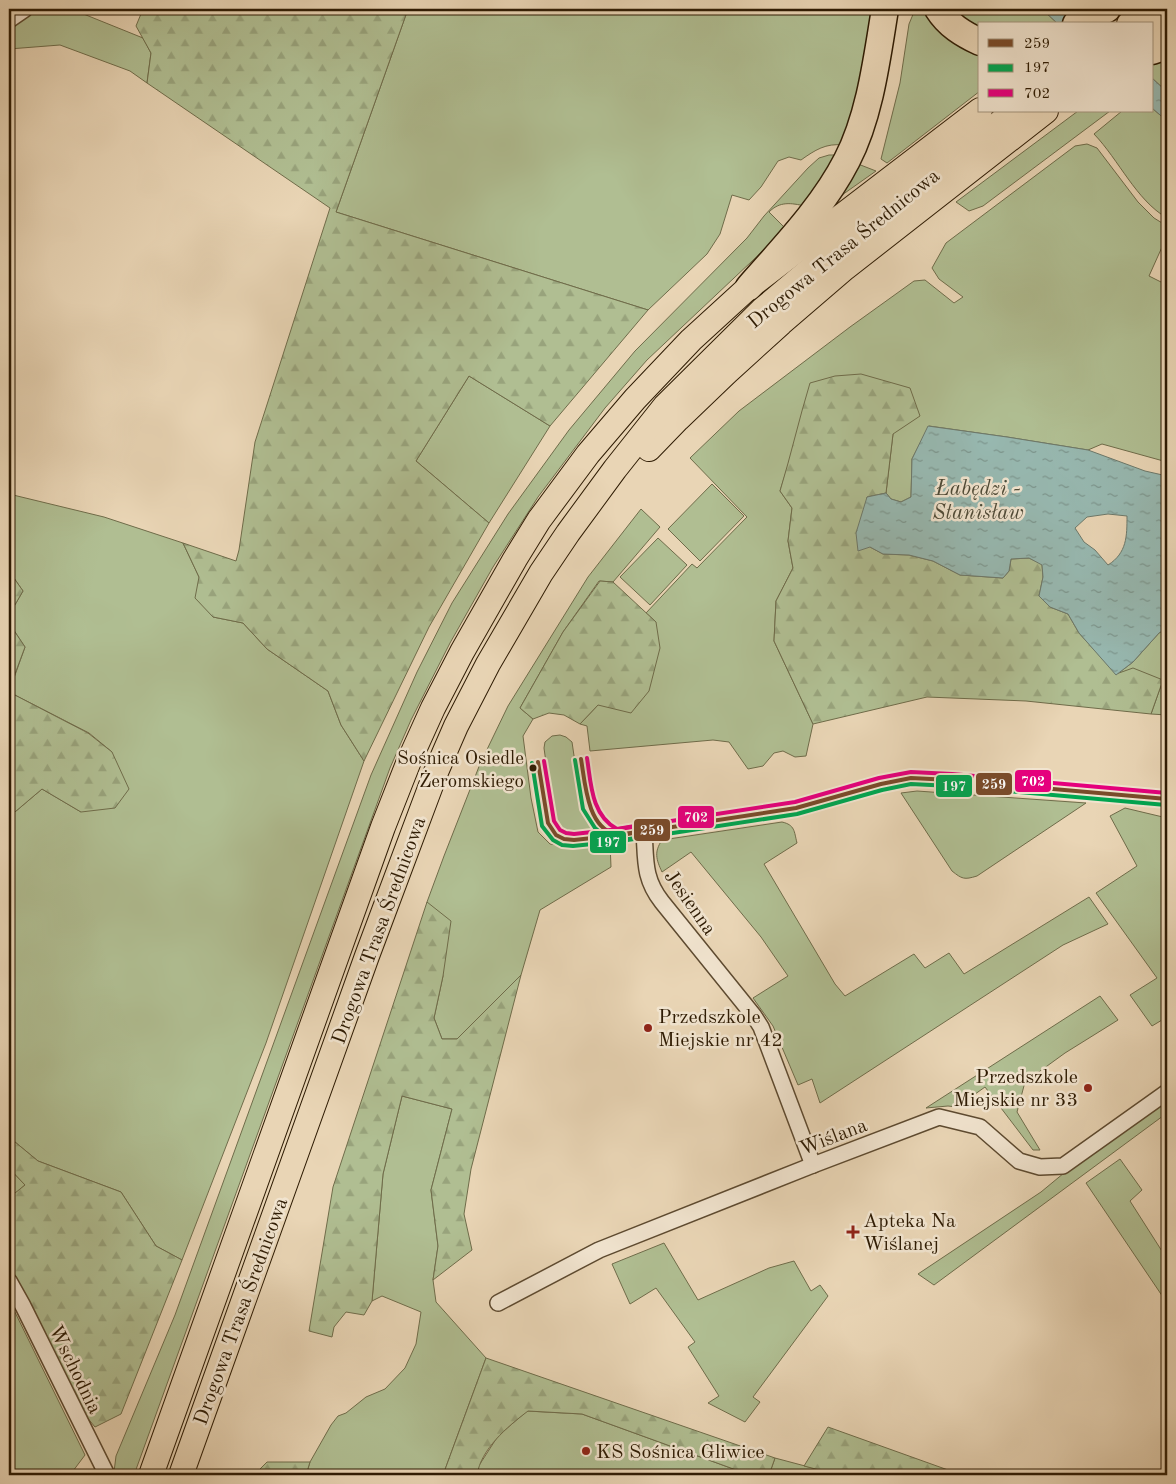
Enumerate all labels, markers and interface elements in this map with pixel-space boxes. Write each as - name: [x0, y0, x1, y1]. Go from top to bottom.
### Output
- legend: [978, 22, 1154, 112]
- text: 259: [1024, 37, 1050, 52]
- text: 197: [1024, 61, 1050, 76]
- text: 702: [1024, 87, 1050, 102]
- street label: Drogowa Trasa Średnicowa: [742, 163, 944, 333]
- water label: Łabędzi - Stanisław: [932, 479, 1024, 524]
- place label: Sośnica Osiedle Żeromskiego: [397, 750, 524, 792]
- marker: Sośnica Osiedle Żeromskiego: [528, 763, 538, 773]
- line badge: 702: [1014, 769, 1052, 793]
- line badge: 259: [975, 772, 1013, 796]
- line badge: 197: [935, 774, 973, 798]
- text: 702: [1021, 775, 1045, 789]
- text: 259: [982, 778, 1006, 792]
- text: 197: [942, 780, 966, 794]
- line badge: 702: [677, 805, 715, 829]
- text: 702: [684, 811, 708, 825]
- street label: Drogowa Trasa Średnicowa: [326, 813, 430, 1047]
- line badge: 259: [633, 818, 671, 842]
- text: 259: [640, 824, 664, 838]
- line badge: 197: [589, 830, 627, 854]
- text: 197: [596, 836, 620, 850]
- street label: Jesienna: [660, 867, 719, 940]
- place label: Przedszkole Miejskie nr 42: [658, 1008, 783, 1051]
- marker: Przedszkole Miejskie nr 42: [642, 1022, 654, 1034]
- place label: Przedszkole Miejskie nr 33: [953, 1068, 1078, 1111]
- marker: Przedszkole Miejskie nr 33: [1082, 1082, 1094, 1094]
- street label: Wiślana: [797, 1116, 870, 1160]
- street label: Drogowa Trasa Średnicowa: [188, 1194, 292, 1428]
- place label: Apteka Na Wiślanej: [863, 1212, 956, 1255]
- marker: Apteka Na Wiślanej: [847, 1226, 859, 1238]
- street label: Wschodnia: [44, 1322, 104, 1418]
- place label: KS Sośnica Gliwice: [596, 1443, 765, 1463]
- marker: KS Sośnica Gliwice: [580, 1445, 592, 1457]

